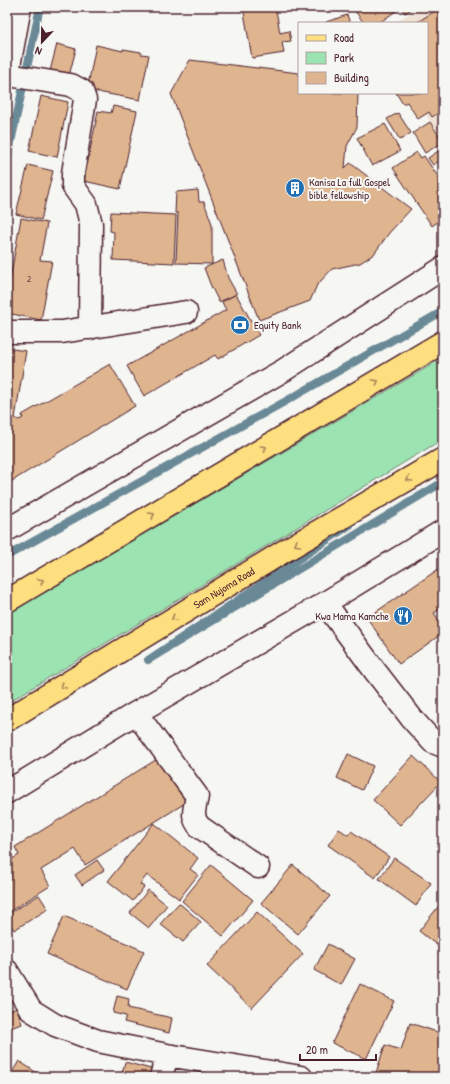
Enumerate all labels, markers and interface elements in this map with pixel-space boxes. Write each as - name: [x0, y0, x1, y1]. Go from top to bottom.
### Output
- north arrow: [22, 22, 62, 62]
- legend: [298, 22, 428, 94]
- text: Road: [334, 29, 354, 46]
- text: N: [33, 44, 44, 59]
- text: Park: [334, 49, 354, 66]
- text: Building: [334, 69, 369, 86]
- place label: Kanisa La full Gospel bible fellowship: [309, 175, 390, 202]
- building icon: Kanisa La full Gospel bible fellowship: [284, 177, 306, 199]
- house number: 2: [27, 273, 32, 285]
- bank icon: Equity Bank: [229, 314, 251, 336]
- place label: Equity Bank: [254, 318, 302, 332]
- one-way arrow: [372, 379, 379, 387]
- one-way arrow: [260, 446, 267, 453]
- one-way arrow: [406, 474, 413, 481]
- one-way arrow: [148, 512, 155, 519]
- one-way arrow: [294, 539, 301, 546]
- street label: Sam Nujoma Road: [191, 564, 258, 612]
- one-way arrow: [37, 579, 44, 586]
- restaurant icon: Kwa Mama Kamche: [392, 605, 414, 627]
- place label: Kwa Mama Kamche: [315, 609, 390, 623]
- one-way arrow: [171, 614, 178, 621]
- one-way arrow: [60, 681, 67, 688]
- scale bar: [300, 1036, 376, 1062]
- text: 20 m: [306, 1041, 328, 1058]

